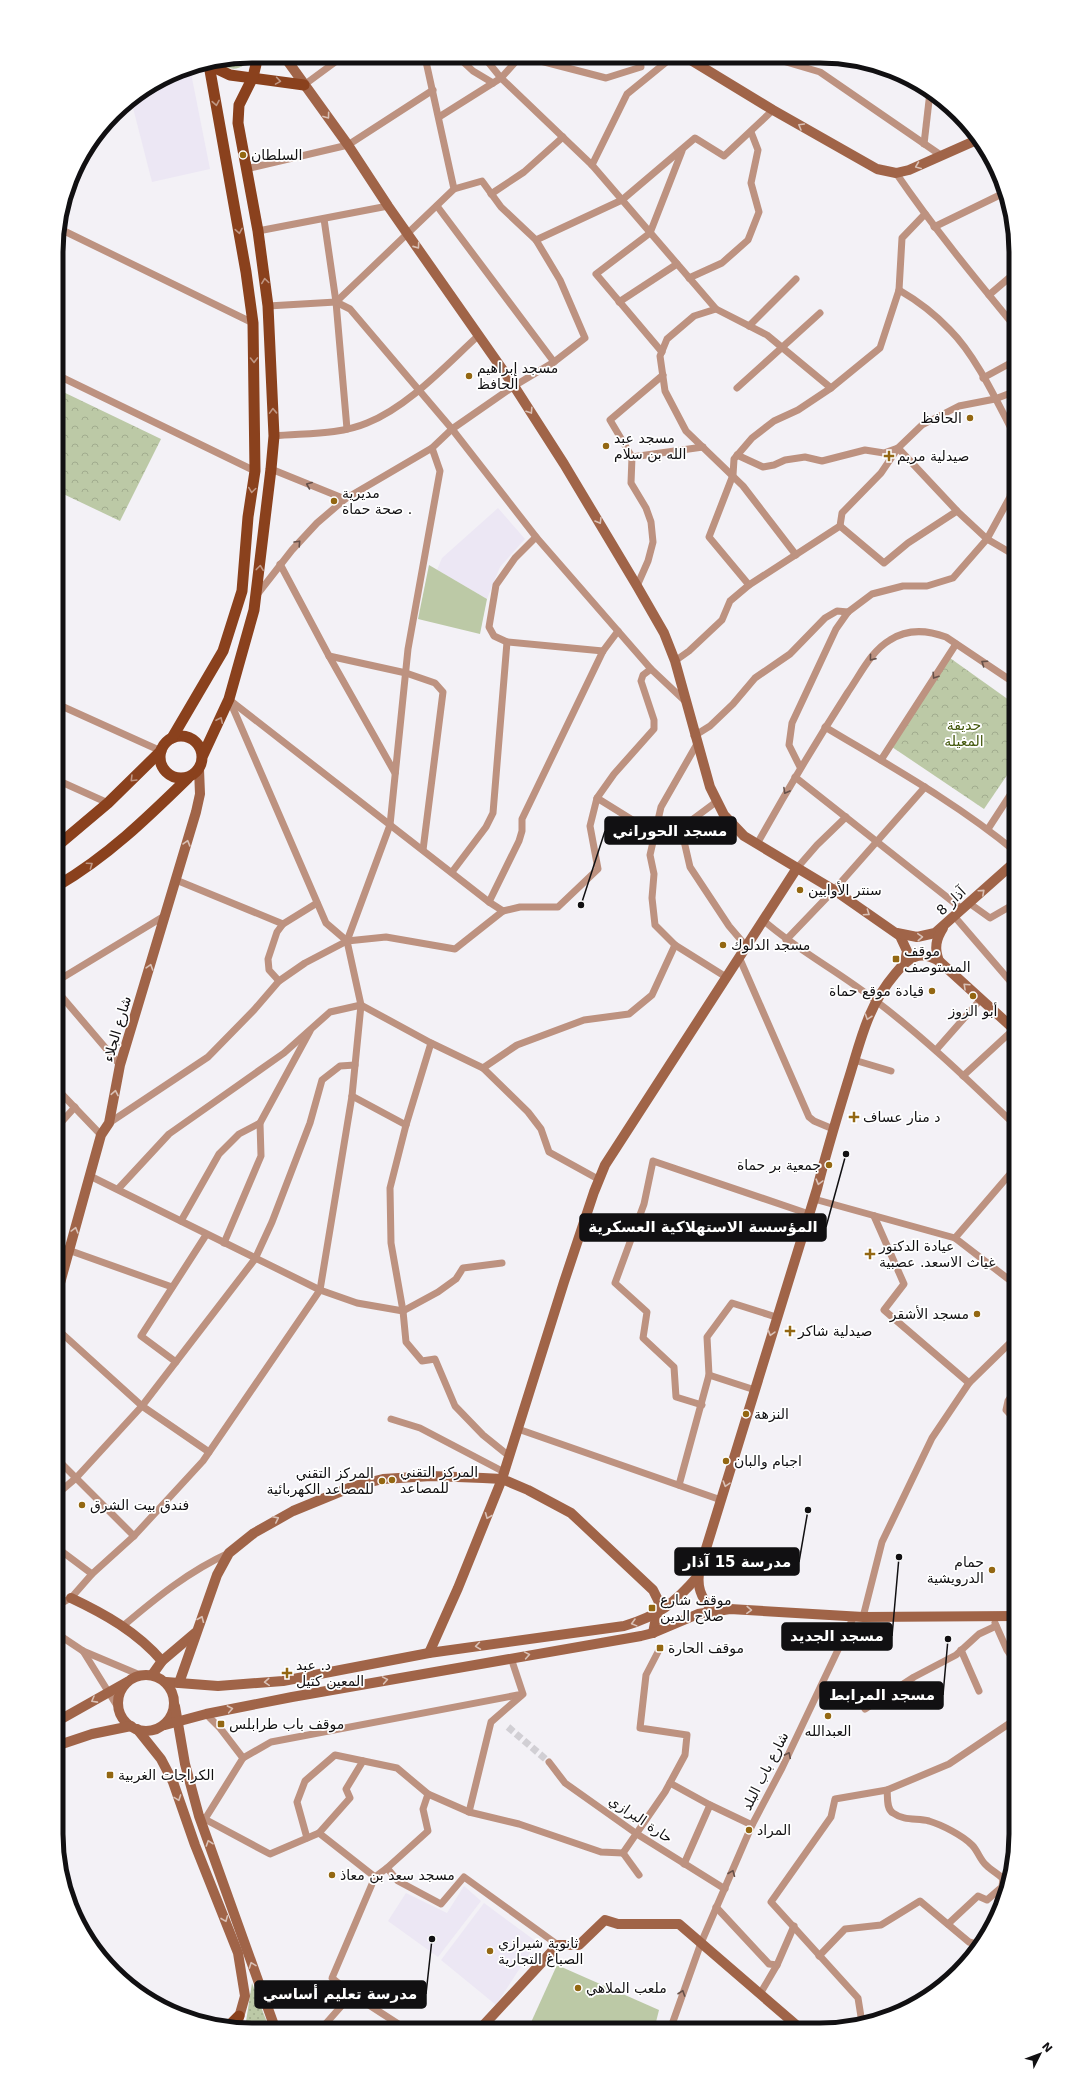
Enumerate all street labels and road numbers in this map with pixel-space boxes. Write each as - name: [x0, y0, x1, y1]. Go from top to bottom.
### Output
- street label: 8 آذار: [933, 883, 970, 919]
- street label: شارع الجلاء: [100, 994, 135, 1064]
- street label: شارع باب البلد: [738, 1729, 792, 1813]
- street label: حارة البرازي: [606, 1792, 676, 1847]

